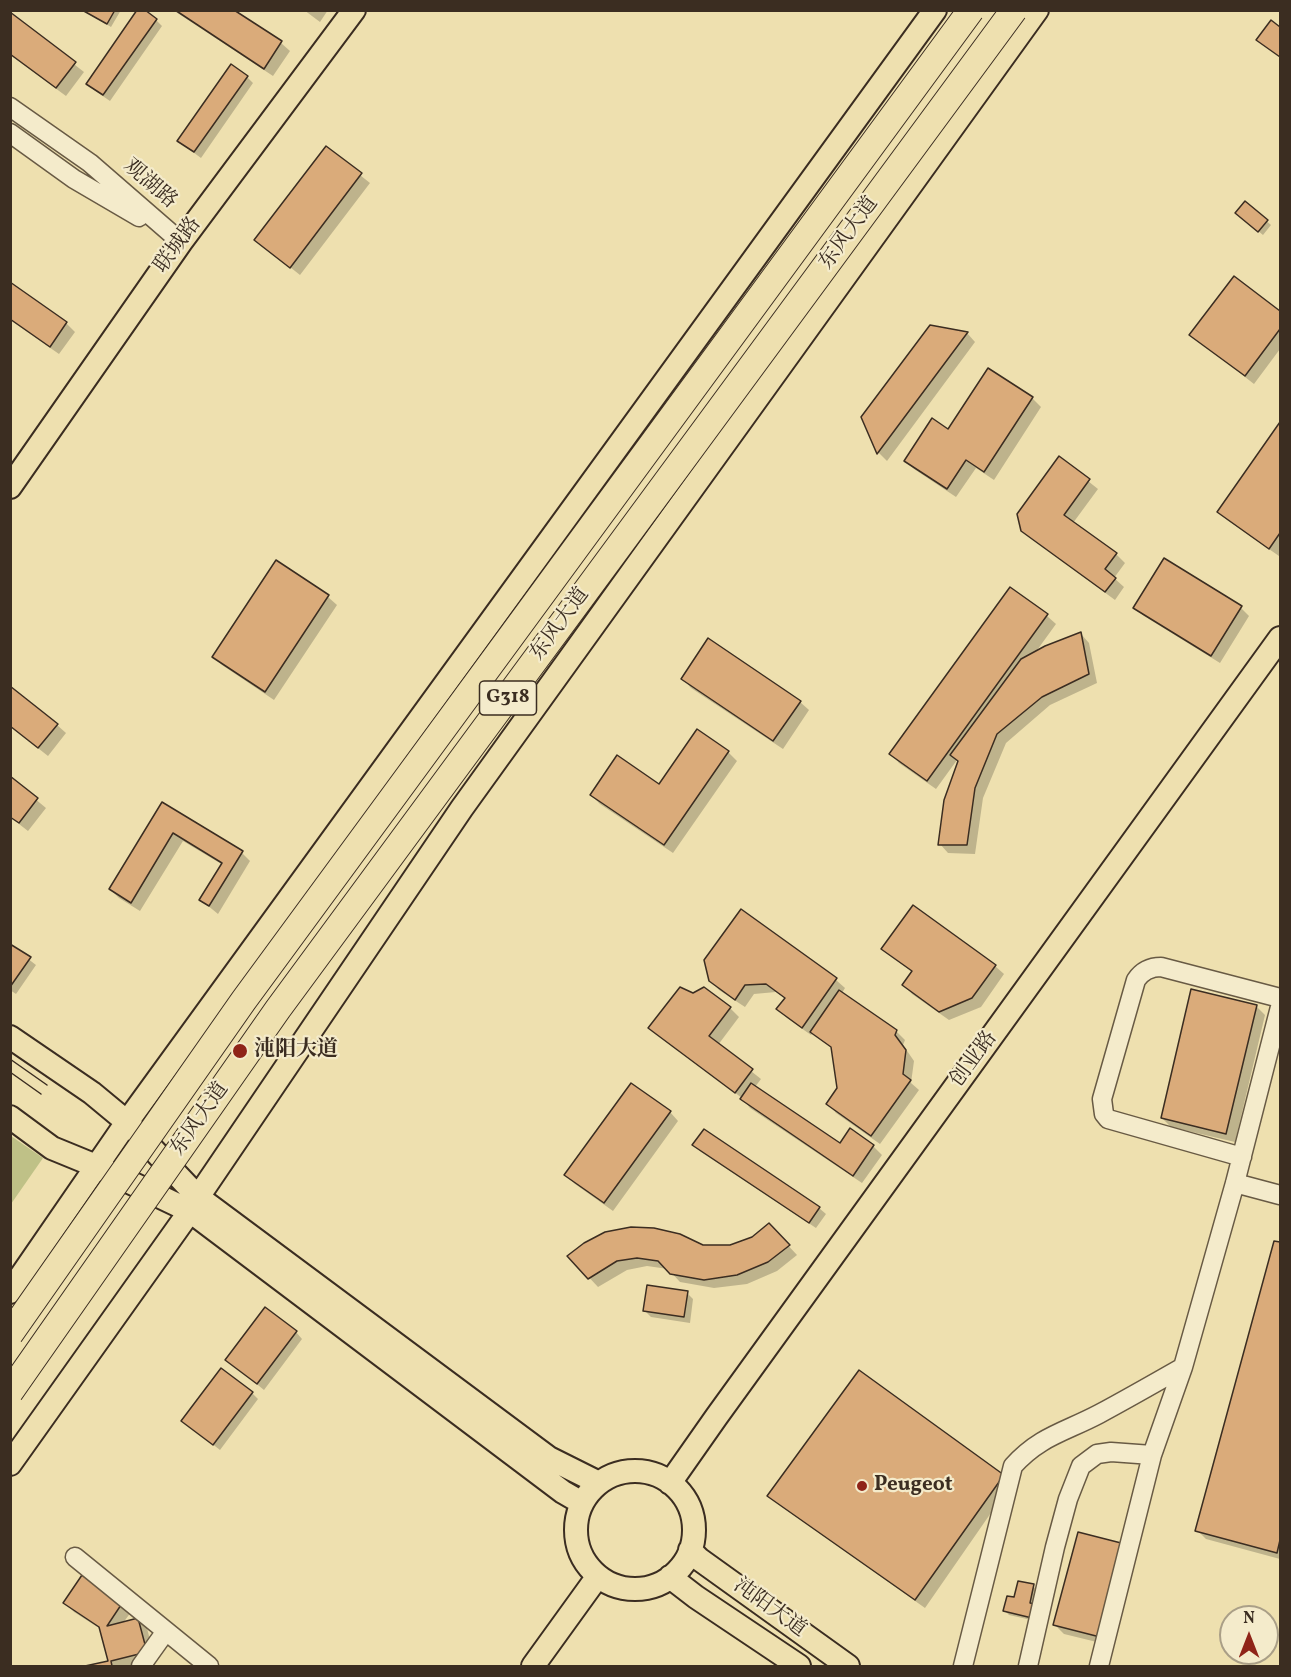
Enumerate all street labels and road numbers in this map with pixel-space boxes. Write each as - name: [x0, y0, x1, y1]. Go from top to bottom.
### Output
- street label: 观湖路: [117, 155, 181, 215]
- street label: 东风大道: [815, 193, 885, 275]
- street label: 联城路: [150, 213, 208, 279]
- street label: 东风大道: [526, 584, 596, 666]
- road number: G318: [480, 681, 536, 715]
- street label: 创业路: [946, 1027, 1004, 1093]
- street label: 东风大道: [167, 1078, 235, 1162]
- street label: 沌阳大道: [728, 1574, 810, 1644]

